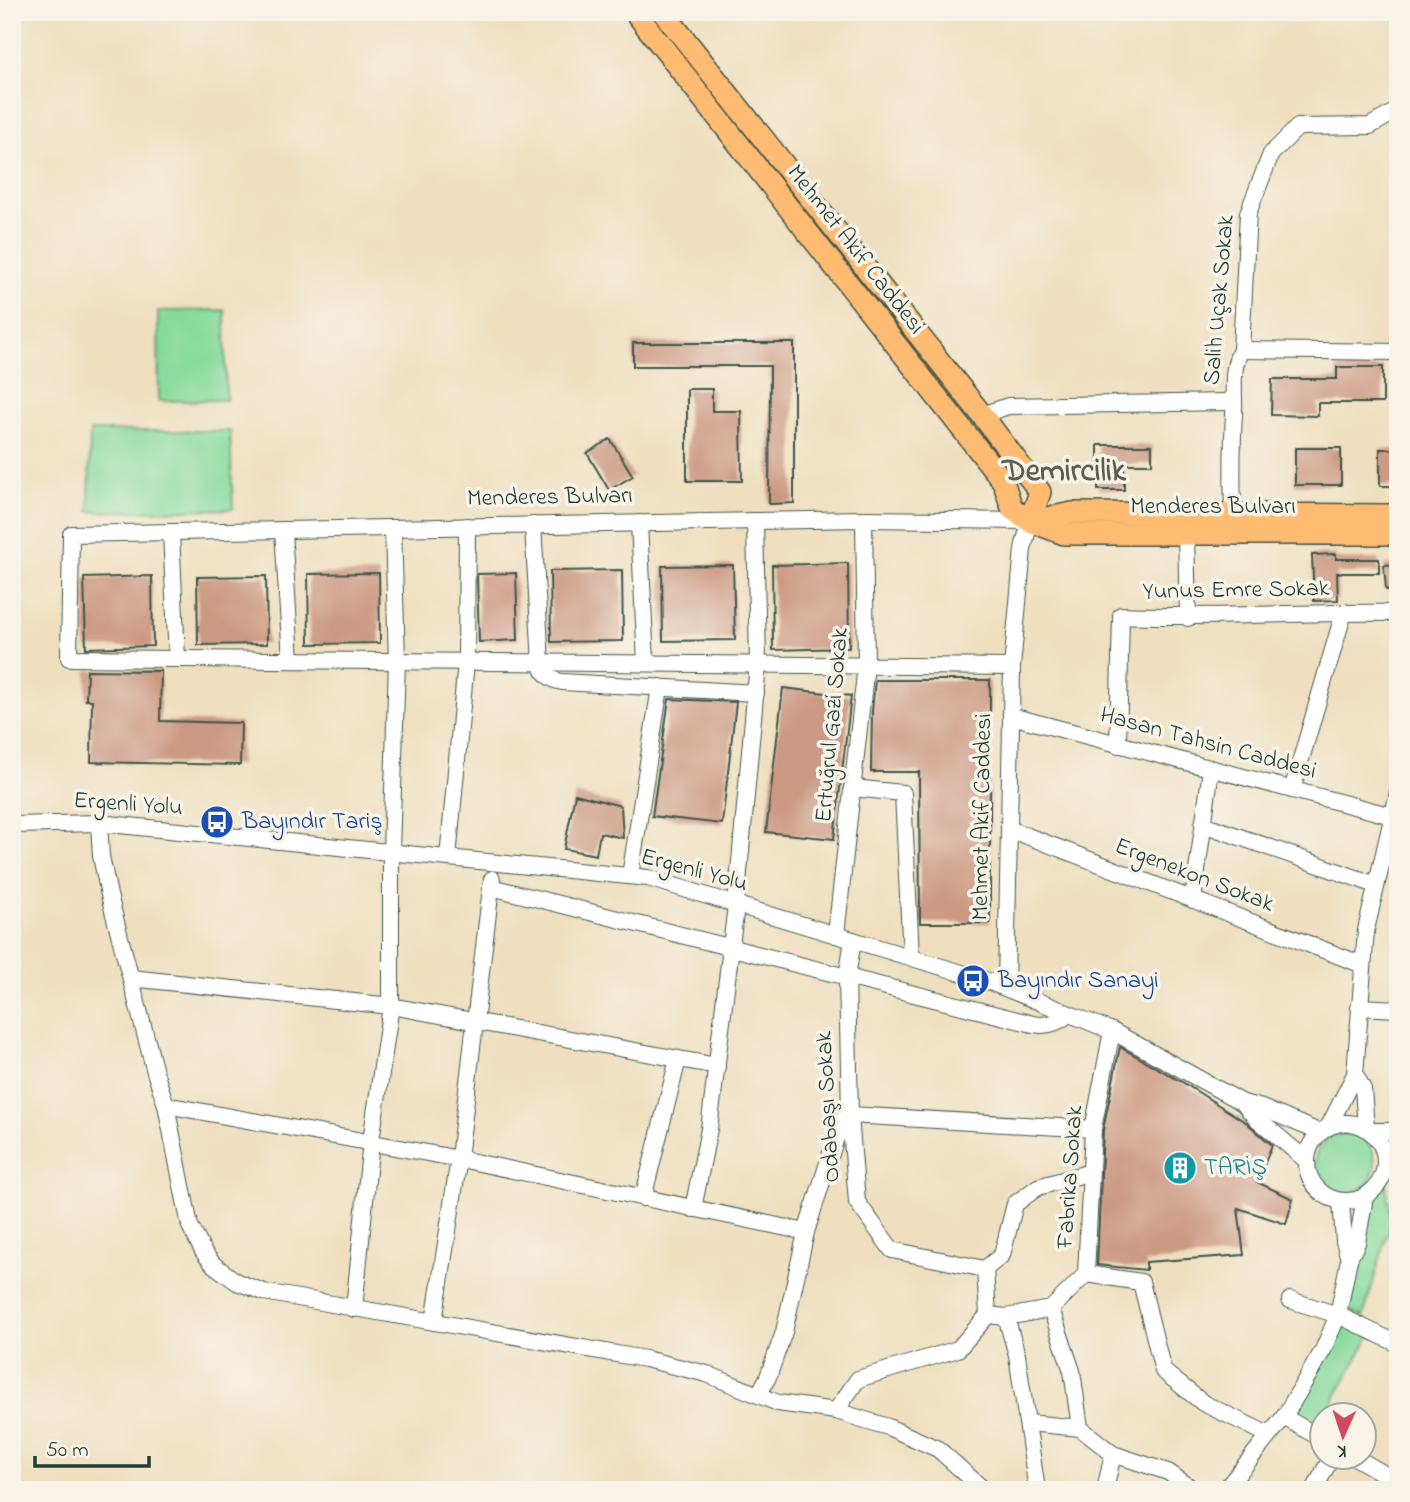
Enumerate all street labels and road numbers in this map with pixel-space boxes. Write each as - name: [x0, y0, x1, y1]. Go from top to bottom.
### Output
- street label: Mehmet Akif Caddesi: [777, 158, 933, 342]
- street label: Salih Uçak Sokak: [1195, 213, 1245, 386]
- street label: Menderes Bulvarı: [467, 479, 633, 517]
- street label: Menderes Bulvarı: [1130, 490, 1296, 525]
- street label: Yunus Emre Sokak: [1142, 572, 1330, 610]
- street label: Ertuğrul Gazi Sokak: [807, 626, 859, 824]
- street label: Hasan Tahsin Caddesi: [1096, 698, 1320, 790]
- street label: Mehmet Akif Caddesi: [964, 713, 1002, 921]
- street label: Ergenli Yolu: [72, 784, 184, 826]
- street label: Ergenekon Sokak: [1109, 830, 1279, 923]
- street label: Ergenli Yolu: [637, 840, 751, 902]
- street label: Odabaşı Sokak: [808, 1030, 850, 1184]
- street label: Fabrika Sokak: [1048, 1104, 1093, 1251]

